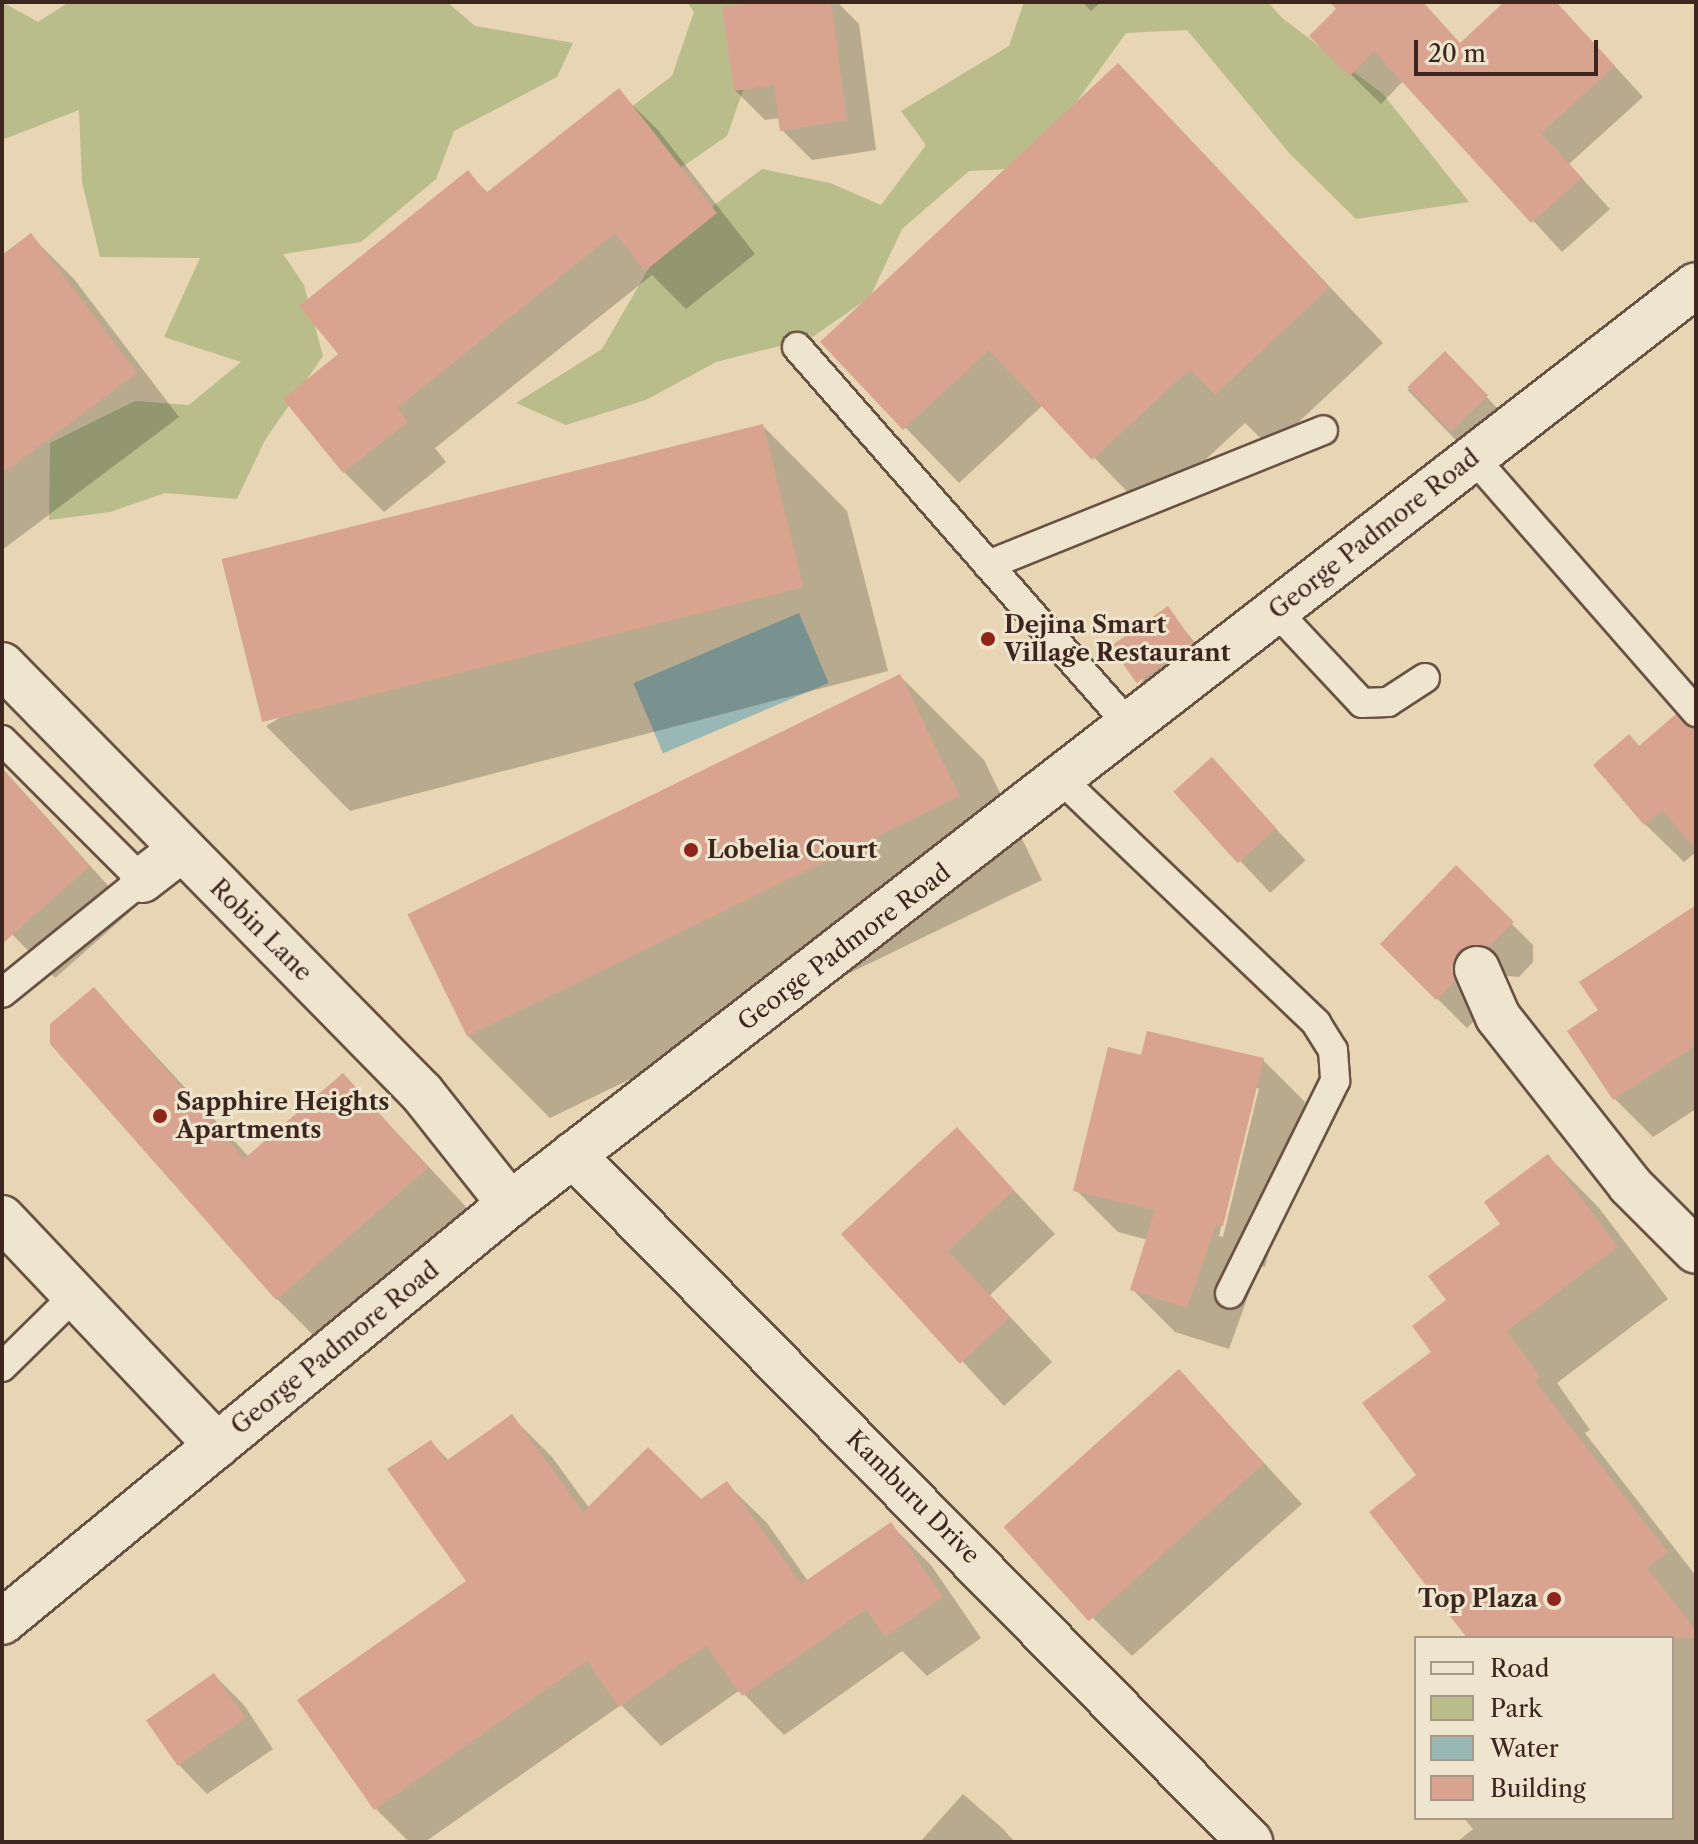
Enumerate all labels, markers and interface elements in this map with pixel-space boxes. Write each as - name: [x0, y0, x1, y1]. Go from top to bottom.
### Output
- scale bar: [1418, 24, 1602, 74]
- text: 20 m: [1428, 39, 1486, 68]
- street label: George Padmore Road: [1263, 443, 1485, 625]
- place label: Dejina Smart Village Restaurant: [1004, 611, 1230, 667]
- marker: Dejina Smart Village Restaurant: [979, 630, 997, 648]
- place label: Lobelia Court: [707, 836, 878, 864]
- marker: Lobelia Court: [682, 841, 700, 859]
- street label: George Padmore Road: [732, 858, 956, 1036]
- street label: Robin Lane: [204, 873, 318, 987]
- place label: Sapphire Heights Apartments: [176, 1088, 389, 1144]
- marker: Sapphire Heights Apartments: [151, 1107, 169, 1125]
- street label: George Padmore Road: [225, 1255, 445, 1441]
- street label: Kamburu Drive: [840, 1424, 986, 1570]
- place label: Top Plaza: [1418, 1585, 1538, 1613]
- marker: Top Plaza: [1545, 1590, 1563, 1608]
- legend: [1414, 1636, 1674, 1820]
- text: Road: [1490, 1654, 1549, 1683]
- text: Park: [1490, 1694, 1542, 1723]
- text: Water: [1490, 1734, 1559, 1763]
- text: Building: [1490, 1774, 1586, 1803]

